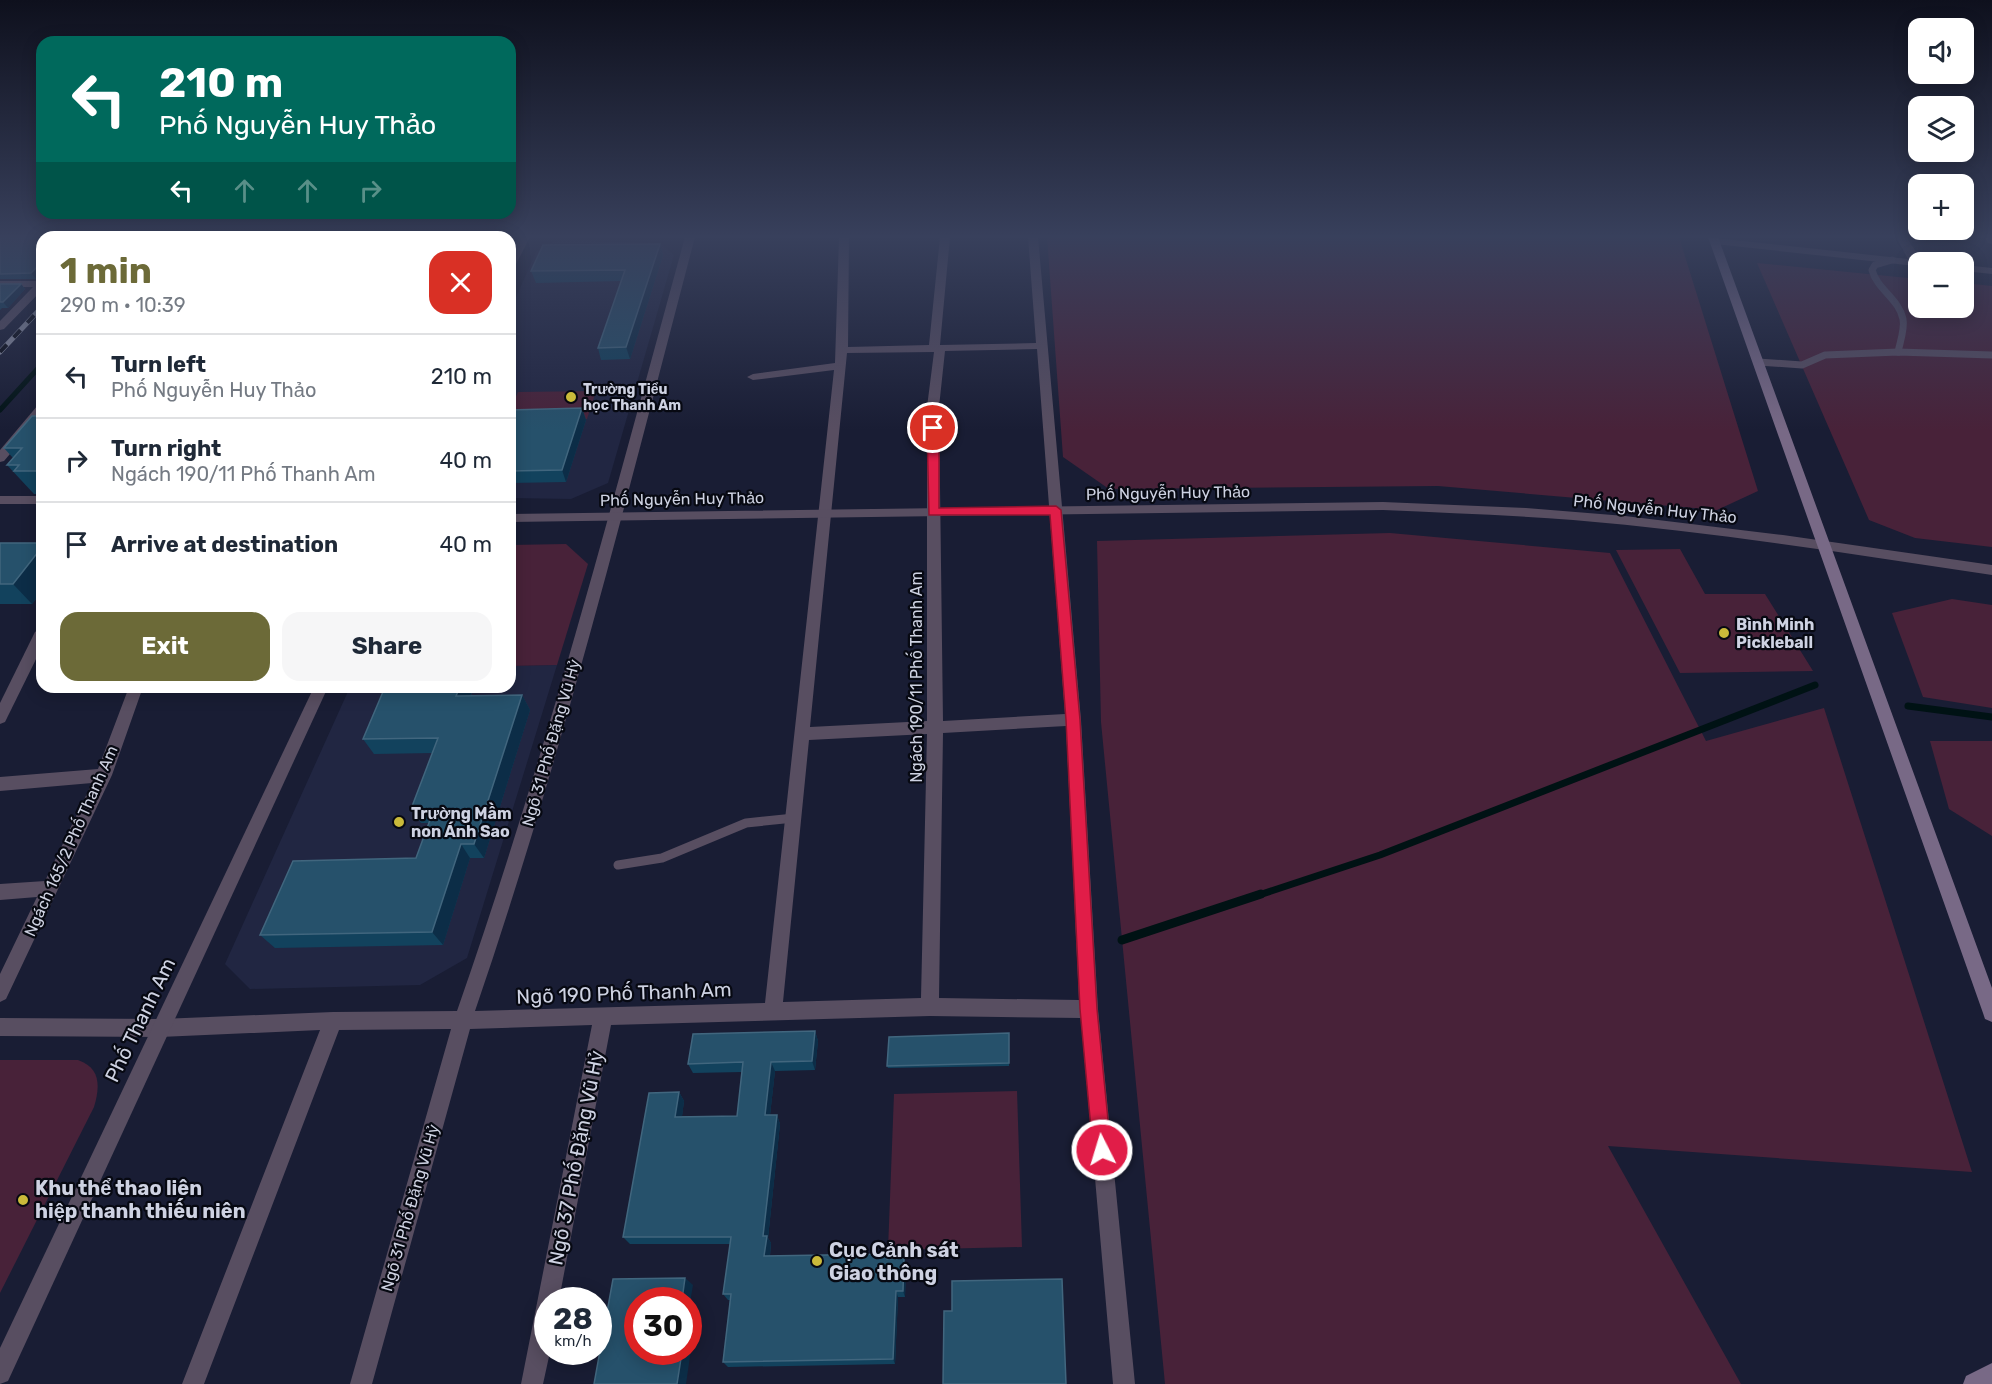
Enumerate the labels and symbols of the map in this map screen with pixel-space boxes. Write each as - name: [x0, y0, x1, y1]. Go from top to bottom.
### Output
- place label: Trường Tiểu học Thanh Am: [583, 381, 681, 414]
- marker: Trường Tiểu học Thanh Am: [564, 390, 578, 404]
- pin: [907, 402, 958, 453]
- street label: Phố Nguyễn Huy Thảo: [1086, 481, 1250, 504]
- street label: Phố Nguyễn Huy Thảo: [600, 487, 764, 510]
- street label: Phố Nguyễn Huy Thảo: [1572, 490, 1738, 527]
- street label: Ngách 190/11 Phố Thanh Am: [905, 571, 926, 783]
- place label: Bình Minh Pickleball: [1736, 615, 1814, 652]
- marker: Bình Minh Pickleball: [1717, 626, 1731, 640]
- street label: Ngõ 31 Phố Đặng Vũ Hỷ: [517, 657, 584, 829]
- street label: Ngách 165/2 Phố Thanh Am: [19, 742, 122, 939]
- place label: Trường Mầm non Ánh Sao: [411, 802, 512, 841]
- marker: Trường Mầm non Ánh Sao: [392, 815, 406, 829]
- street label: Phố Thanh Am: [99, 954, 180, 1086]
- street label: Ngõ 190 Phố Thanh Am: [516, 977, 732, 1009]
- street label: Ngõ 37 Phố Đặng Vũ Hỷ: [543, 1049, 609, 1267]
- position arrow: [1070, 1118, 1134, 1182]
- street label: Ngõ 31 Phố Đặng Vũ Hỷ: [376, 1122, 443, 1294]
- place label: Khu thể thao liên hiệp thanh thiếu niên: [35, 1176, 246, 1223]
- marker: Khu thể thao liên hiệp thanh thiếu niên: [16, 1193, 30, 1207]
- place label: Cục Cảnh sát Giao thông: [829, 1238, 959, 1285]
- marker: Cục Cảnh sát Giao thông: [810, 1254, 824, 1268]
- speed limit sign: 30: [624, 1287, 702, 1365]

